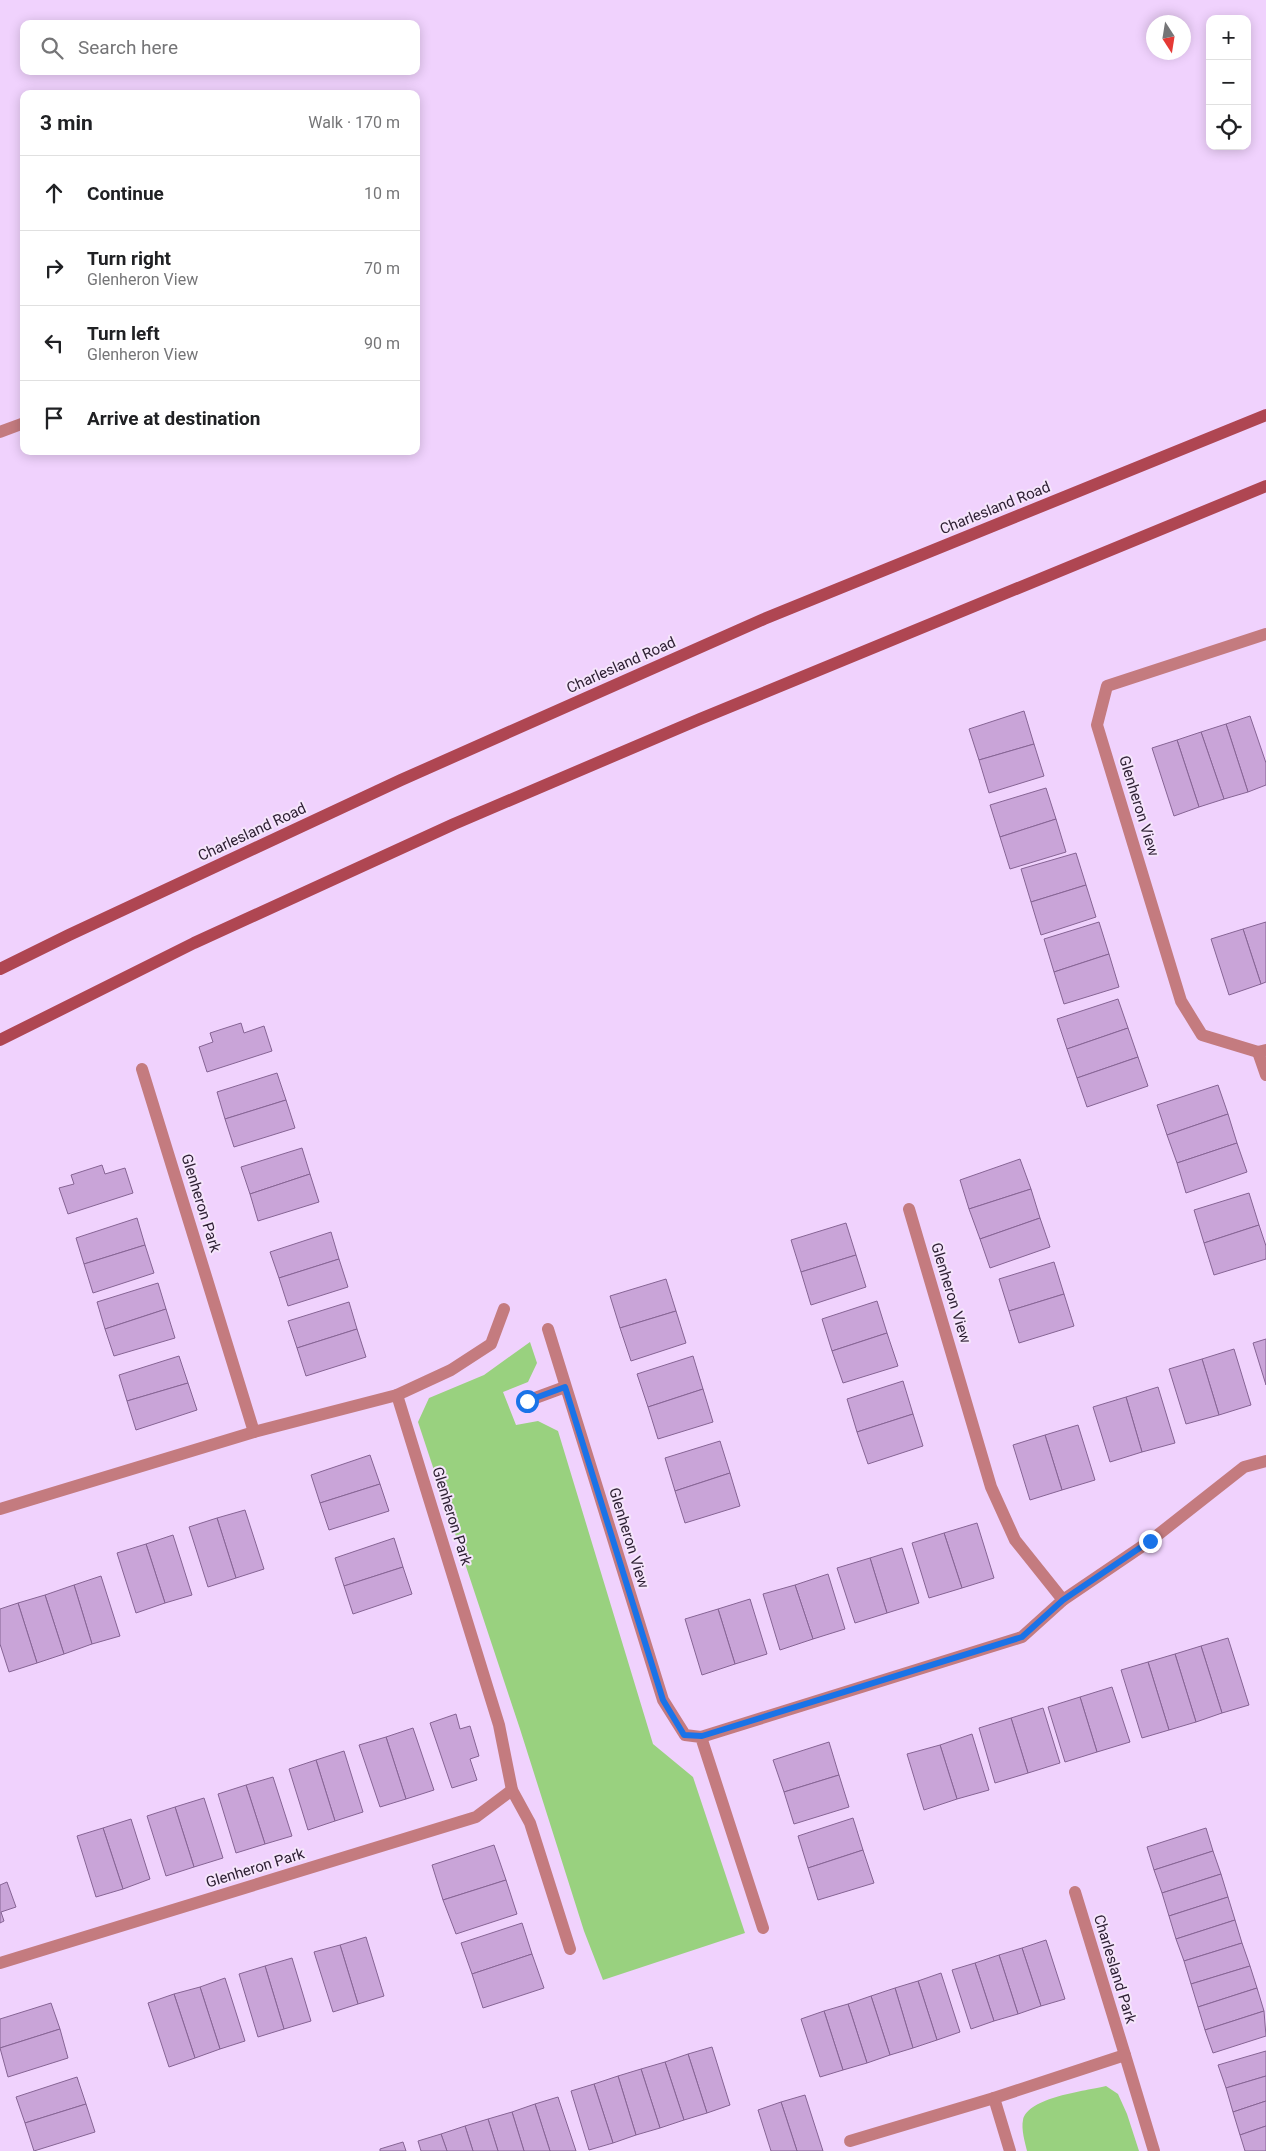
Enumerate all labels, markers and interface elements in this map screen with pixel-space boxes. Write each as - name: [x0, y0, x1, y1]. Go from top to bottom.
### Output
- north arrow: [1146, 15, 1191, 60]
- map controls: [1206, 15, 1251, 150]
- button: +: [1206, 15, 1251, 60]
- search box: [20, 20, 420, 75]
- icon: search: [38, 34, 66, 62]
- text: Search here: [78, 36, 178, 59]
- button: −: [1206, 60, 1251, 105]
- button: locate: [1206, 105, 1251, 150]
- text: 3 min: [40, 111, 93, 135]
- text: Walk · 170 m: [308, 113, 400, 132]
- icon: ahead: [40, 179, 68, 207]
- text: Continue: [87, 182, 164, 205]
- text: 10 m: [364, 184, 400, 203]
- text: Turn right: [87, 247, 171, 270]
- icon: right: [40, 254, 68, 282]
- text: 70 m: [364, 259, 400, 278]
- text: Glenheron View: [87, 270, 198, 289]
- text: Turn left: [87, 322, 160, 345]
- icon: left: [40, 329, 68, 357]
- text: 90 m: [364, 334, 400, 353]
- text: Glenheron View: [87, 345, 198, 364]
- icon: arrive: [40, 404, 68, 432]
- text: Arrive at destination: [87, 407, 260, 430]
- street label: Charlesland Road: [937, 478, 1053, 538]
- street label: Charlesland Road: [564, 633, 678, 697]
- street label: Glenheron View: [1115, 754, 1163, 858]
- street label: Charlesland Road: [195, 799, 309, 865]
- street label: Glenheron Park: [177, 1152, 225, 1255]
- street label: Glenheron View: [927, 1241, 975, 1345]
- route start: [516, 1390, 539, 1413]
- street label: Glenheron Park: [428, 1465, 476, 1568]
- street label: Glenheron View: [605, 1486, 653, 1590]
- route end: [1139, 1530, 1162, 1553]
- street label: Glenheron Park: [204, 1844, 307, 1892]
- street label: Charlesland Park: [1090, 1912, 1140, 2026]

